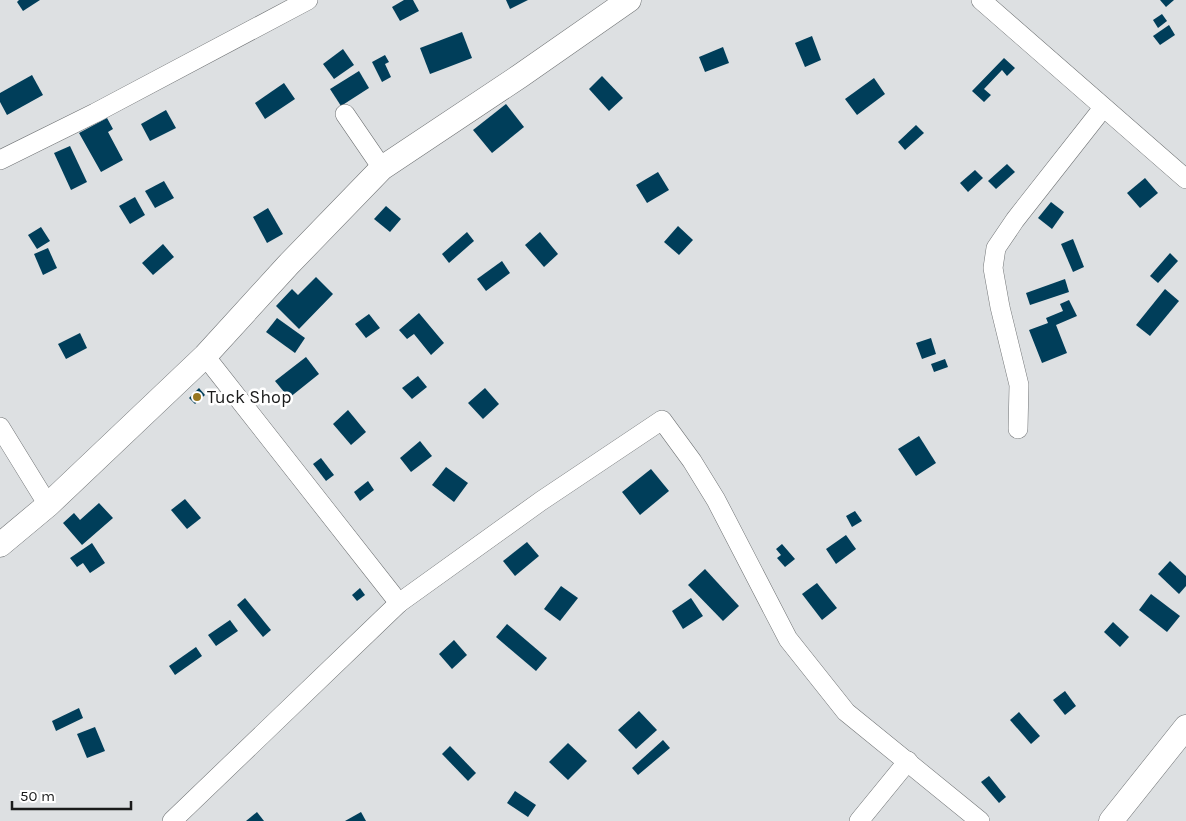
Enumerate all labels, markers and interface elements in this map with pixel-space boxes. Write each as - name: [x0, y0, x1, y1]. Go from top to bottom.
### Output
- place label: Tuck Shop: [207, 386, 291, 408]
- marker: Tuck Shop: [191, 391, 203, 403]
- scale bar: [12, 778, 131, 810]
- text: 50 m: [20, 787, 55, 805]

